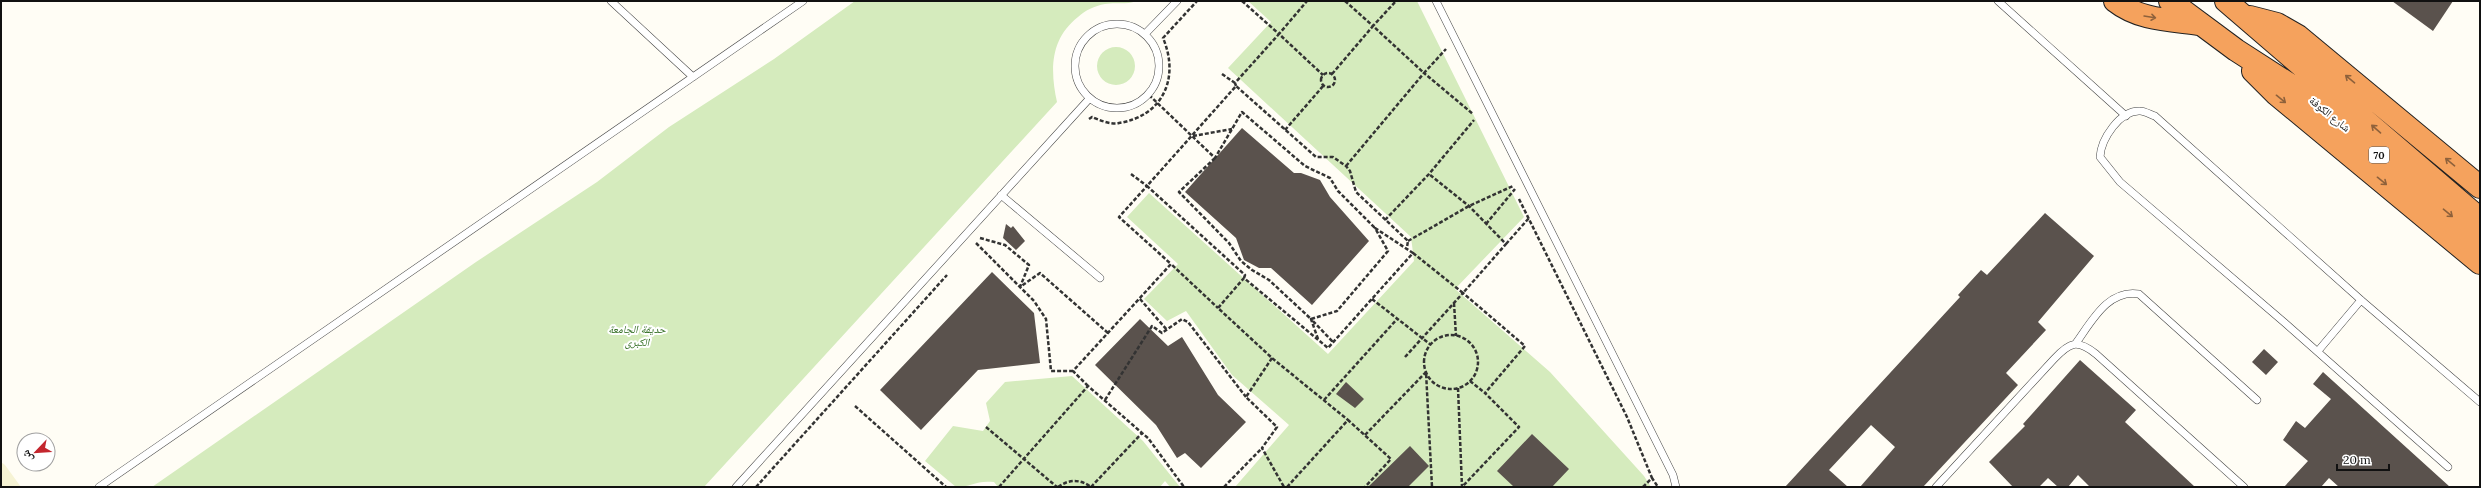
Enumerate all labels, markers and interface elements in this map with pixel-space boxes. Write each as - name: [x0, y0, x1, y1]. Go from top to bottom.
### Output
- one-way arrow: [2143, 13, 2156, 21]
- one-way arrow: [2345, 74, 2355, 83]
- street label: شارع الكوفة: [2307, 93, 2353, 135]
- one-way arrow: [2276, 94, 2287, 103]
- one-way arrow: [2371, 125, 2382, 134]
- road number: 70: [2369, 147, 2389, 163]
- one-way arrow: [2445, 157, 2455, 166]
- one-way arrow: [2377, 177, 2387, 186]
- one-way arrow: [2442, 208, 2453, 217]
- park label: حديقة الجامعة الكبرى: [608, 322, 667, 349]
- north arrow: [16, 432, 56, 472]
- scale bar: [2337, 446, 2389, 472]
- text: ش: [18, 447, 37, 464]
- text: 20 m: [2343, 452, 2371, 467]

